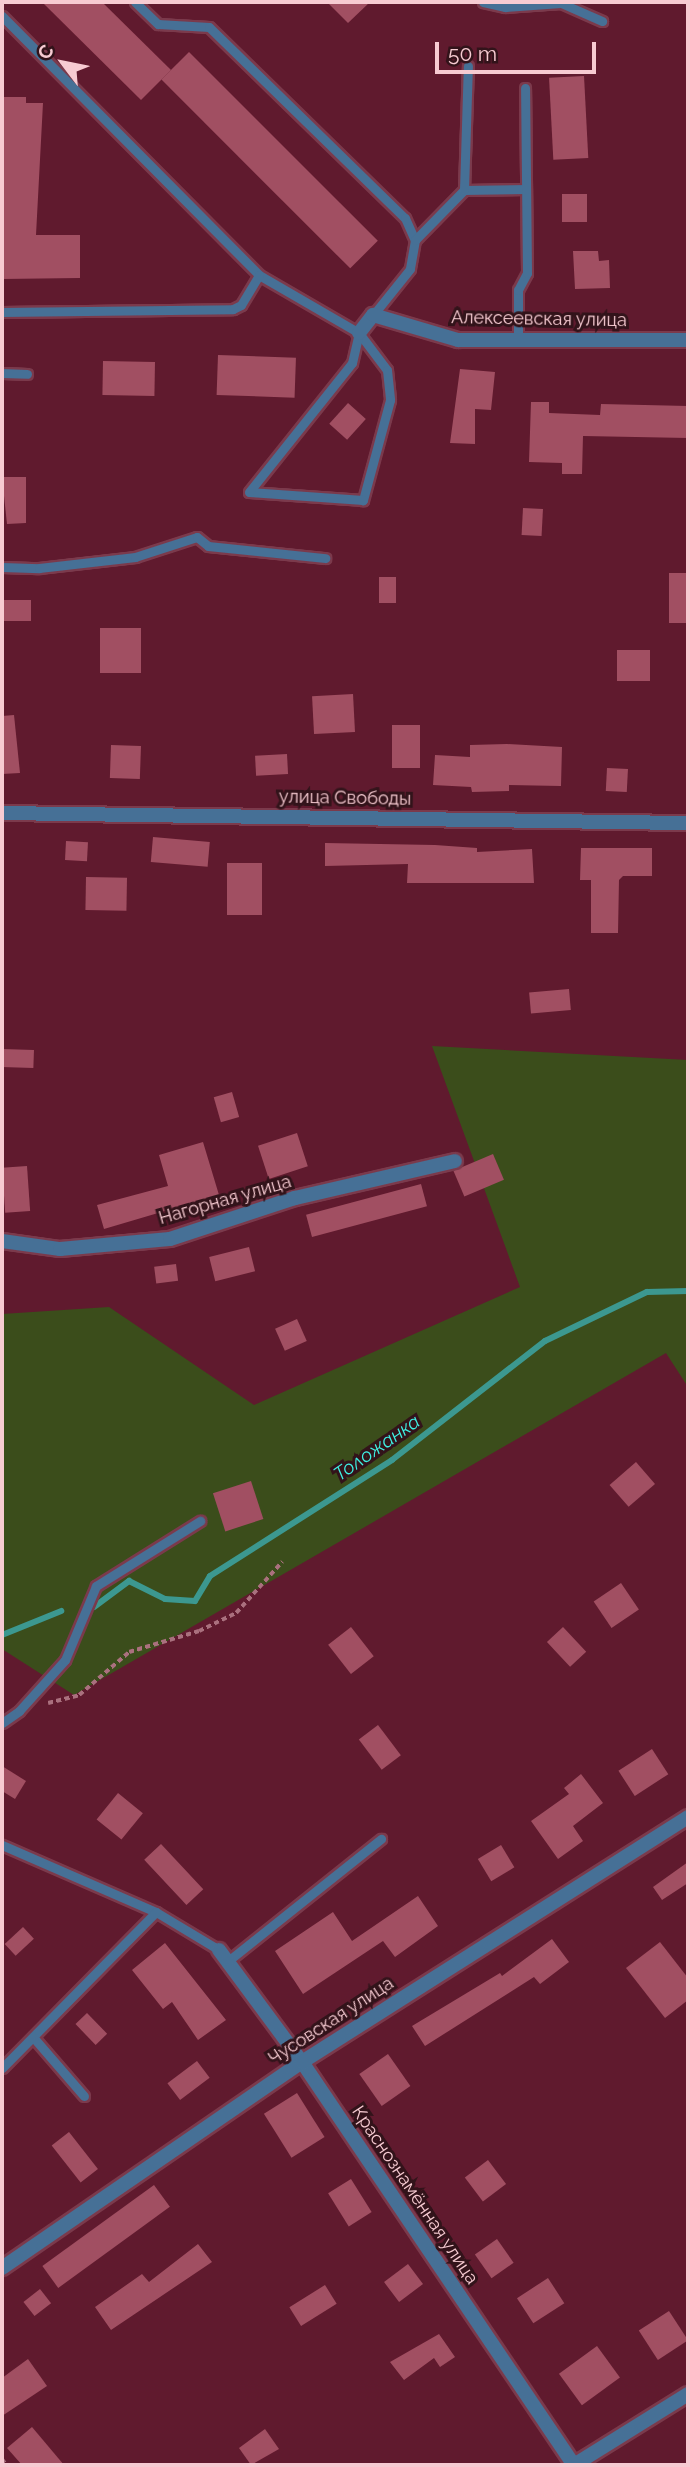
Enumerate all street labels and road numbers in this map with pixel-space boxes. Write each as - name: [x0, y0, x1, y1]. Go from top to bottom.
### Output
- street label: Алексеевская улица: [451, 307, 627, 331]
- street label: улица Свободы: [279, 786, 411, 810]
- street label: Нагорная улица: [156, 1171, 294, 1229]
- street label: Чусовская улица: [264, 1972, 398, 2070]
- street label: Краснознамённая улица: [347, 2102, 483, 2288]

